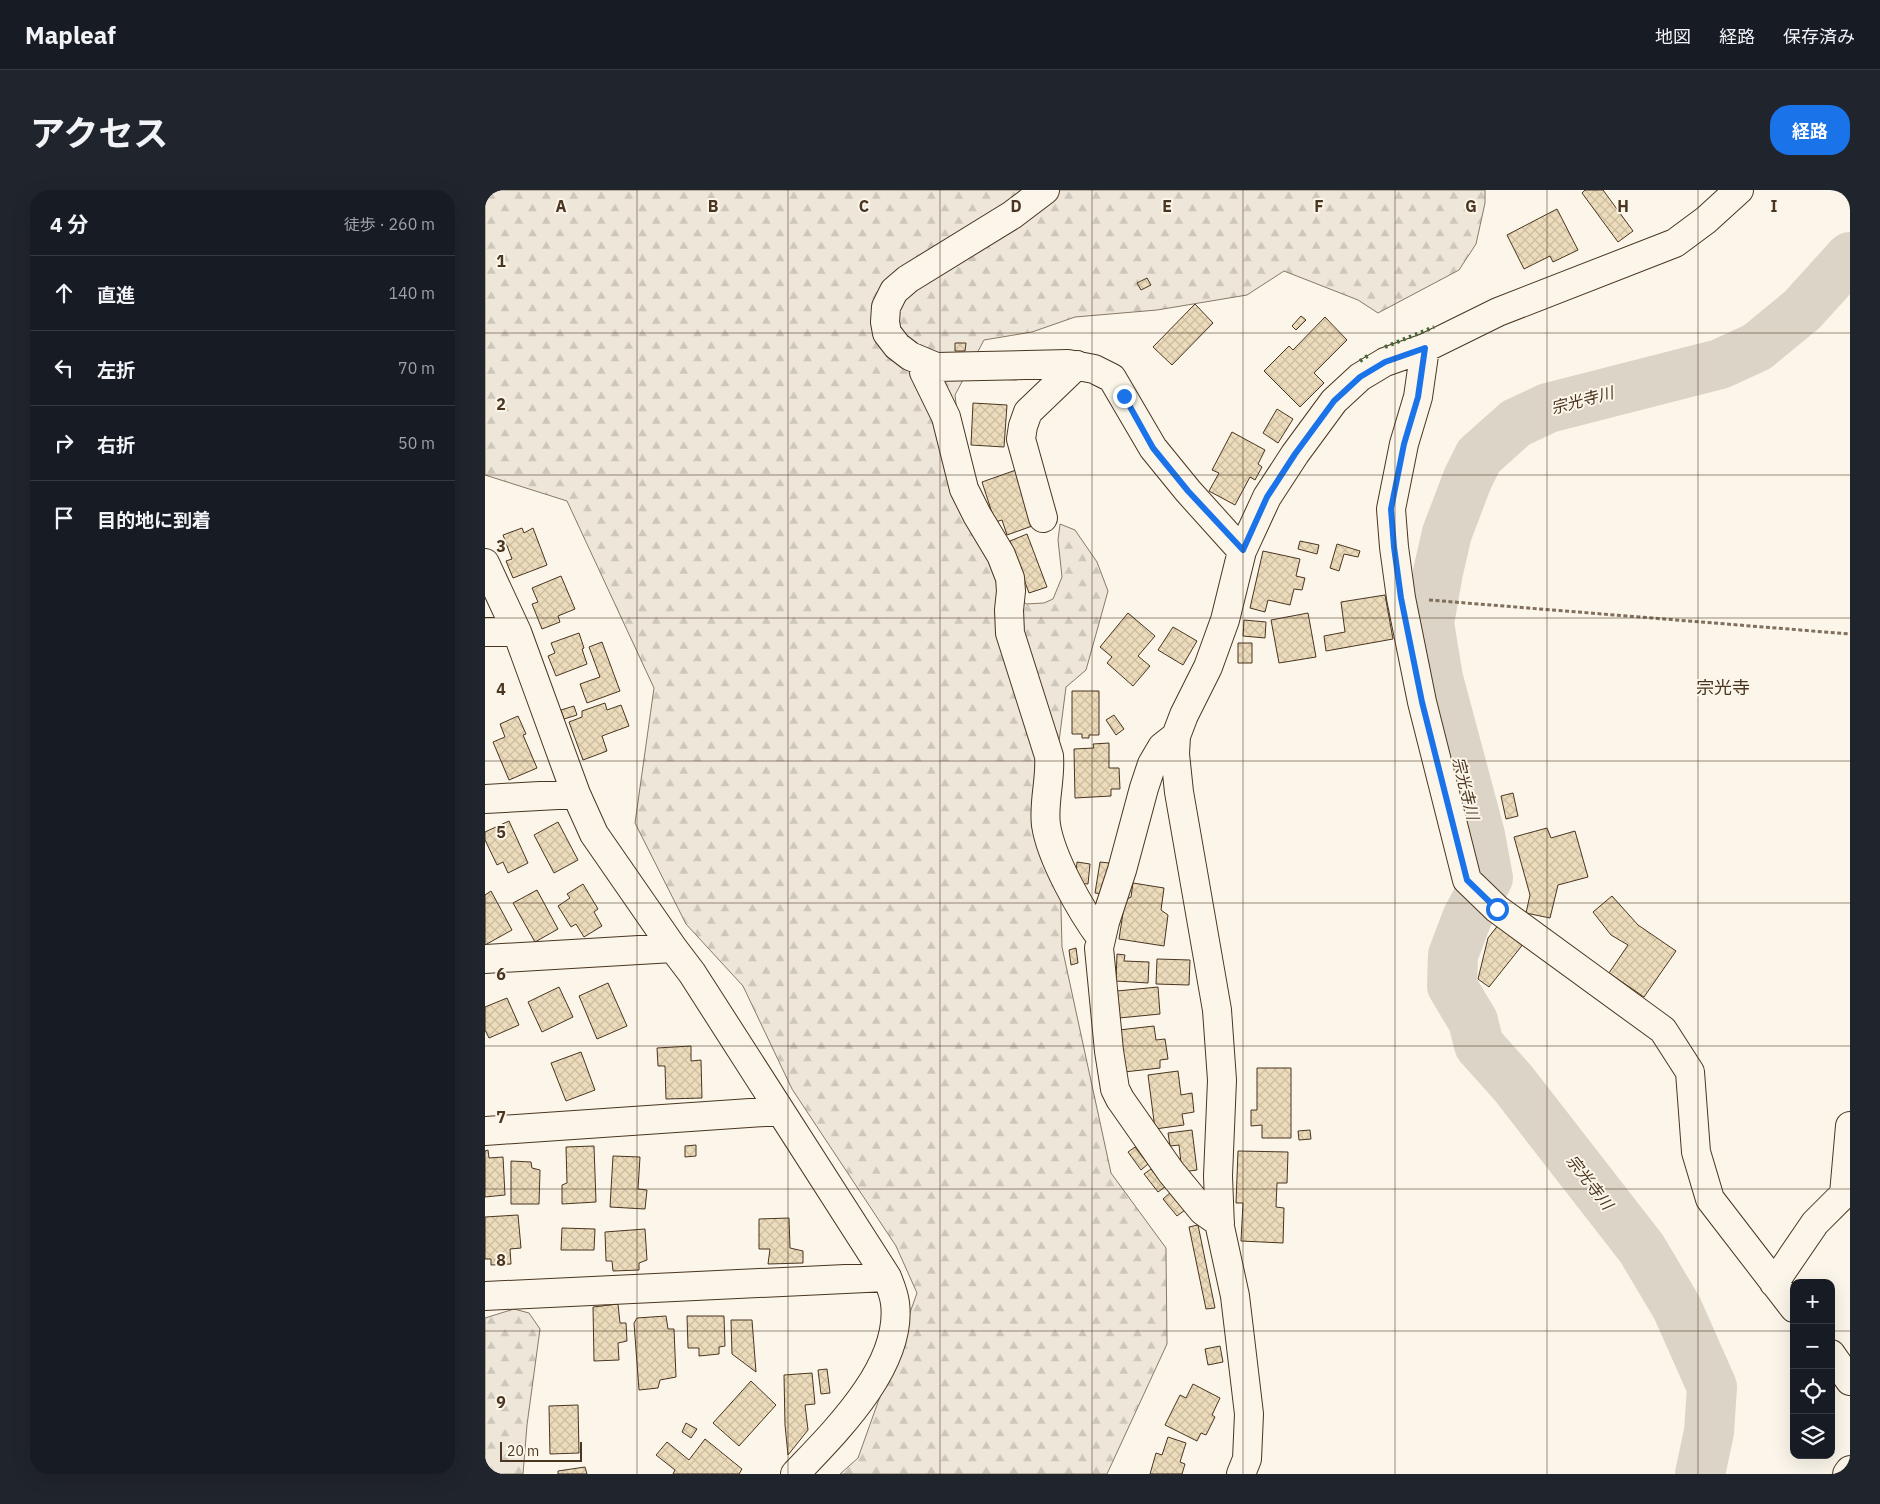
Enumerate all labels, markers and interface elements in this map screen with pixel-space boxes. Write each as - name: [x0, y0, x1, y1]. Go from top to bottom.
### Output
- text: Mapleaf: [25, 19, 116, 51]
- text: 地図: [1655, 25, 1691, 48]
- text: 経路: [1719, 25, 1755, 48]
- text: 保存済み: [1783, 25, 1855, 48]
- button: 経路: [1770, 105, 1850, 155]
- text: アクセス: [30, 110, 168, 156]
- text: A: [556, 196, 567, 216]
- text: B: [708, 196, 719, 216]
- text: C: [859, 196, 869, 216]
- text: D: [1010, 196, 1022, 216]
- text: E: [1162, 196, 1172, 216]
- text: F: [1314, 196, 1324, 216]
- text: G: [1465, 196, 1477, 216]
- text: H: [1617, 196, 1629, 216]
- text: I: [1771, 196, 1778, 216]
- text: 4 分: [50, 210, 89, 238]
- text: 徒歩 · 260 m: [344, 214, 435, 234]
- text: 1: [496, 251, 506, 271]
- icon: ahead: [50, 279, 78, 307]
- text: 直進: [97, 283, 135, 307]
- text: 140 m: [388, 283, 435, 303]
- icon: left: [50, 354, 78, 382]
- text: 左折: [97, 358, 135, 382]
- text: 70 m: [398, 358, 435, 378]
- water label: 宗光寺川: [1548, 382, 1617, 418]
- route end: [1113, 385, 1136, 408]
- text: 2: [496, 394, 506, 414]
- icon: right: [50, 429, 78, 457]
- text: 右折: [97, 433, 135, 457]
- text: 50 m: [398, 433, 435, 453]
- icon: arrive: [50, 504, 78, 532]
- text: 目的地に到着: [97, 508, 211, 532]
- text: 3: [496, 536, 506, 556]
- district label: 宗光寺: [1696, 676, 1750, 699]
- text: 4: [496, 679, 506, 699]
- water label: 宗光寺川: [1449, 755, 1484, 823]
- text: 5: [496, 822, 506, 842]
- route start: [1486, 898, 1509, 921]
- text: 6: [496, 964, 506, 984]
- text: 7: [496, 1107, 506, 1127]
- water label: 宗光寺川: [1562, 1151, 1619, 1215]
- text: 8: [496, 1250, 506, 1270]
- map controls: [1790, 1279, 1835, 1459]
- button: +: [1790, 1279, 1835, 1324]
- button: −: [1790, 1324, 1835, 1369]
- button: locate: [1790, 1369, 1835, 1414]
- text: 9: [496, 1392, 506, 1412]
- button: layers: [1790, 1414, 1835, 1459]
- scale bar: [500, 1439, 583, 1462]
- text: 20 m: [507, 1442, 539, 1460]

